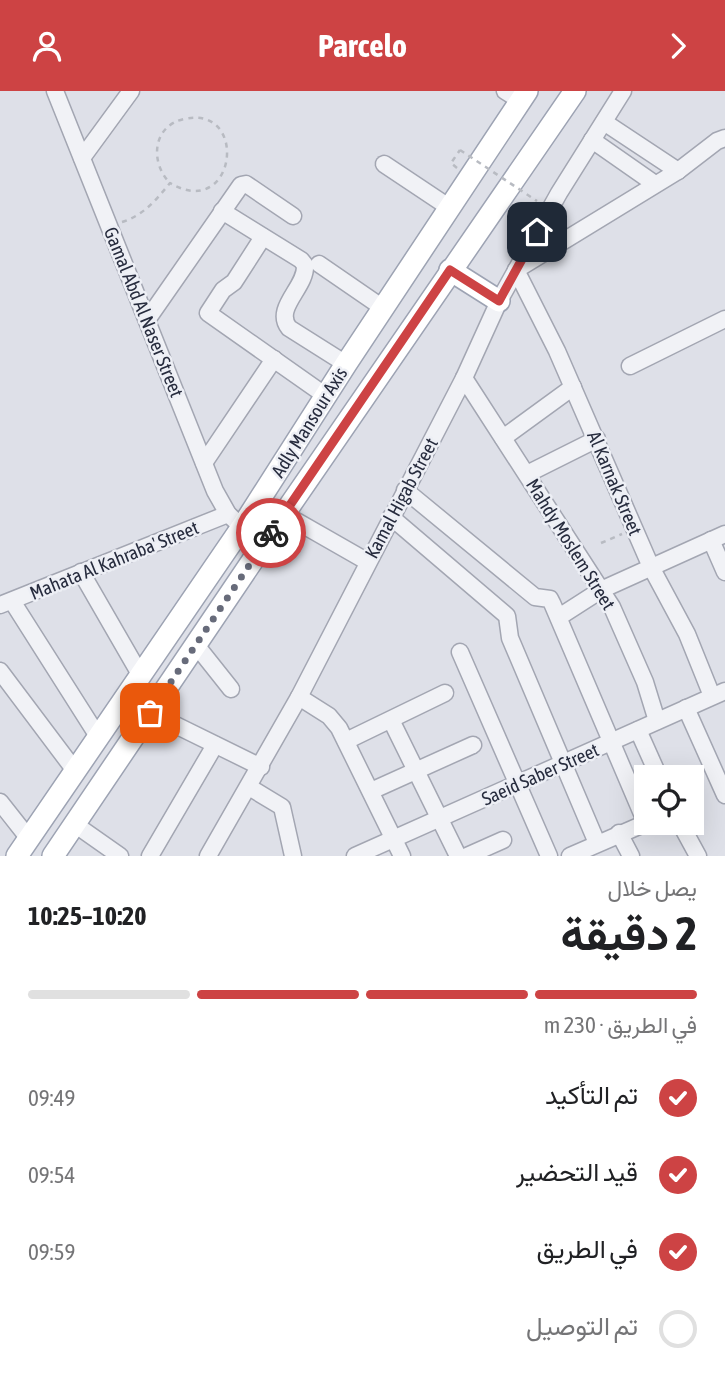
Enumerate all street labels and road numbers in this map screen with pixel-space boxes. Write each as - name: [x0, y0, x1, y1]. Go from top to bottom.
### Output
- street label: Gamal Abd Al Naser Street: [100, 224, 188, 400]
- street label: Adly Mansour Axis: [266, 363, 352, 481]
- street label: Al Karnak Street: [583, 428, 647, 538]
- street label: Kamal Higab Street: [360, 434, 442, 562]
- street label: Mahdy Moslem Street: [522, 475, 620, 613]
- street label: Mahata Al Kahraba' Street: [27, 516, 201, 604]
- street label: Saeid Saber Street: [478, 738, 602, 810]

